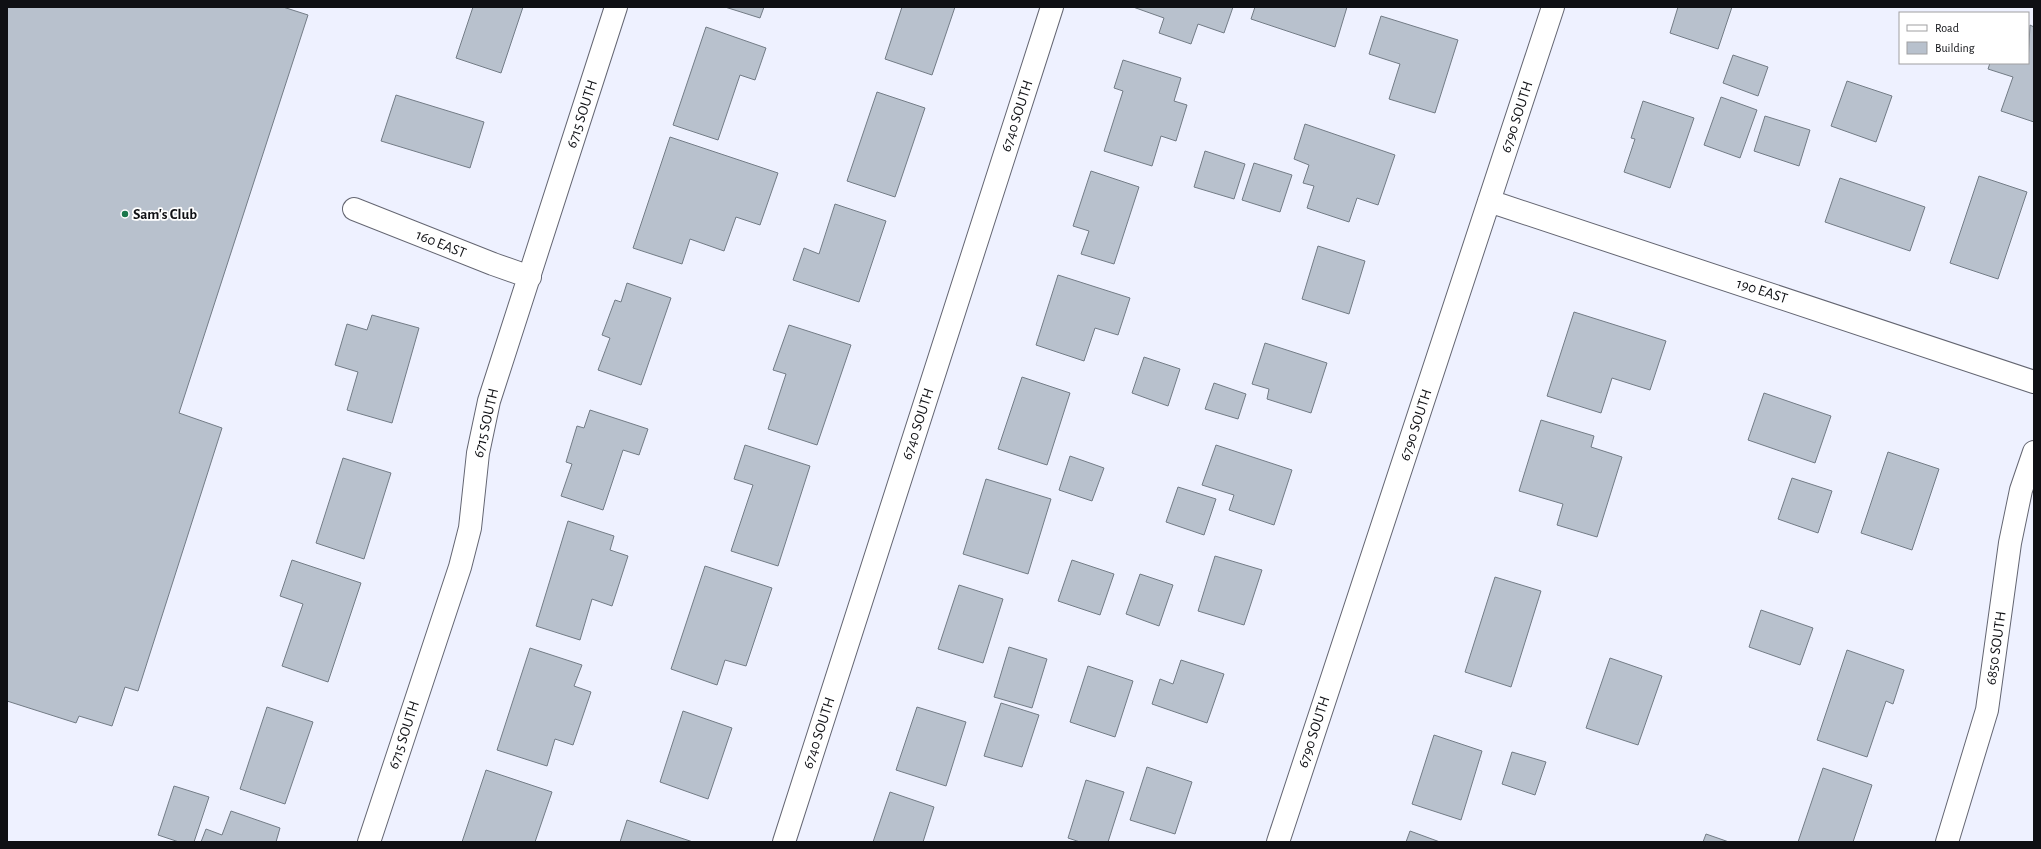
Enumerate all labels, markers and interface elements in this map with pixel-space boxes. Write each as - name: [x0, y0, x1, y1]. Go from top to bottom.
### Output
- legend: [1899, 12, 2029, 64]
- text: Road: [1935, 22, 1959, 34]
- text: Building: [1935, 42, 1975, 54]
- street label: 6715 SOUTH: [564, 78, 600, 150]
- street label: 6740 SOUTH: [998, 78, 1036, 154]
- street label: 6790 SOUTH: [1498, 79, 1536, 155]
- place label: Sam's Club: [133, 207, 197, 222]
- marker: Sam's Club: [120, 209, 130, 219]
- street label: 160 EAST: [414, 227, 469, 261]
- street label: 190 EAST: [1735, 276, 1790, 306]
- street label: 6740 SOUTH: [899, 386, 937, 462]
- street label: 6715 SOUTH: [471, 387, 501, 459]
- street label: 6790 SOUTH: [1397, 387, 1435, 463]
- street label: 6850 SOUTH: [1983, 610, 2009, 686]
- street label: 6790 SOUTH: [1295, 694, 1333, 770]
- street label: 6740 SOUTH: [800, 695, 838, 771]
- street label: 6715 SOUTH: [386, 699, 422, 771]

